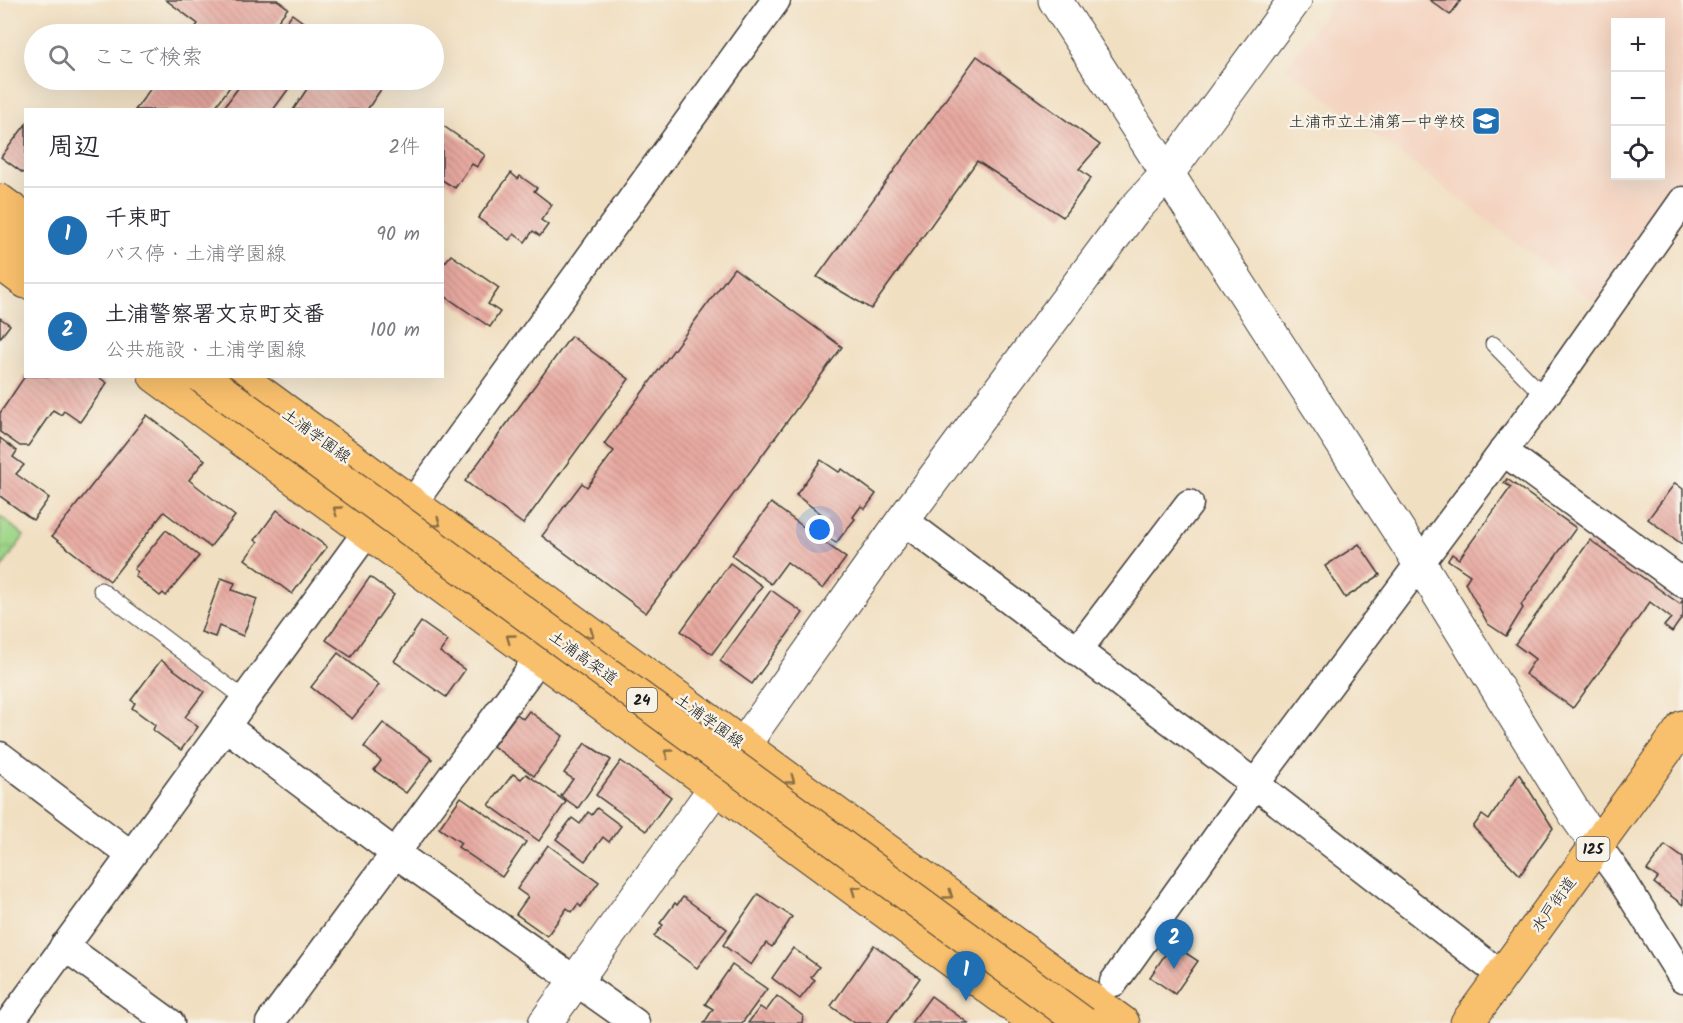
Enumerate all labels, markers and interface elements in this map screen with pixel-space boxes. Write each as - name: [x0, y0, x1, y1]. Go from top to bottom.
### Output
- map controls: [1611, 18, 1665, 180]
- button: +: [1611, 18, 1665, 72]
- search box: [24, 24, 444, 90]
- icon: search: [45, 41, 78, 74]
- text: ここで検索: [93, 41, 203, 76]
- button: −: [1611, 72, 1665, 126]
- school or university icon: 土浦市立土浦第一中学校: [1470, 105, 1502, 137]
- place label: 土浦市立土浦第一中学校: [1289, 110, 1465, 135]
- button: locate: [1611, 126, 1665, 180]
- text: 周辺: [48, 127, 100, 169]
- text: 2件: [388, 132, 420, 164]
- text: 千束町: [105, 202, 171, 237]
- text: 1: [64, 219, 71, 251]
- text: 90 m: [376, 219, 420, 251]
- text: バス停 · 土浦学園線: [105, 239, 286, 271]
- text: 土浦警察署文京町交番: [105, 298, 325, 333]
- text: 2: [62, 315, 73, 347]
- text: 100 m: [370, 315, 420, 347]
- text: 公共施設 · 土浦学園線: [105, 335, 306, 367]
- street label: 土浦学園線: [276, 403, 356, 470]
- one-way arrow: [332, 506, 343, 517]
- your location: [805, 515, 834, 544]
- one-way arrow: [431, 516, 442, 527]
- street label: 土浦高架道: [543, 625, 623, 692]
- one-way arrow: [583, 627, 594, 638]
- one-way arrow: [506, 635, 517, 646]
- road number: 24: [627, 688, 657, 712]
- street label: 土浦学園線: [669, 688, 749, 755]
- one-way arrow: [664, 749, 675, 760]
- one-way arrow: [785, 772, 796, 783]
- road number: 125: [1576, 837, 1610, 861]
- street label: 水戸街道: [1525, 872, 1583, 938]
- one-way arrow: [851, 887, 862, 898]
- one-way arrow: [942, 888, 953, 899]
- pin: 2: [1154, 920, 1194, 969]
- pin: 1: [946, 952, 986, 1001]

